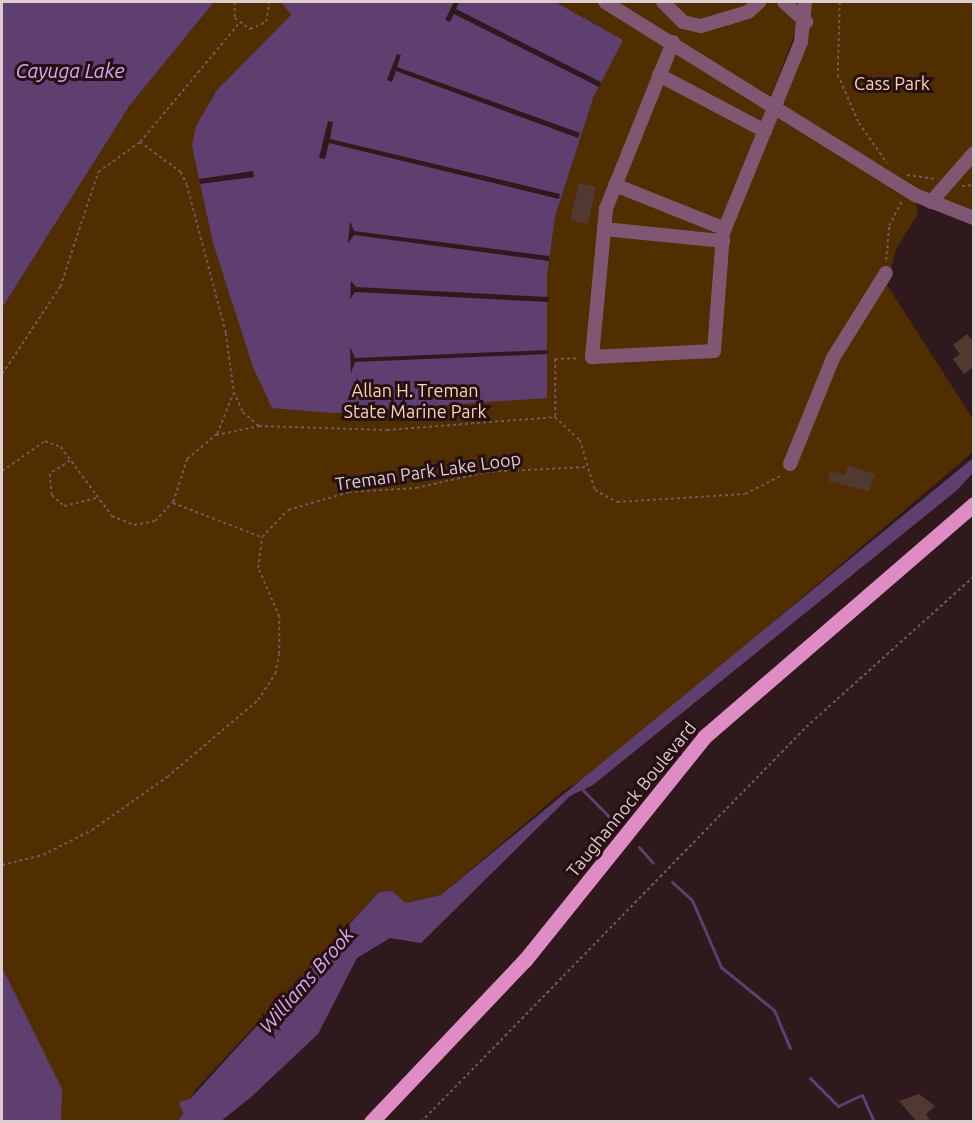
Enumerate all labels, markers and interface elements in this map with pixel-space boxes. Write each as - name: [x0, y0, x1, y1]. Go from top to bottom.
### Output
- water label: Cayuga Lake: [16, 58, 124, 82]
- park label: Cass Park: [854, 72, 930, 94]
- park label: Allan H. Treman State Marine Park: [343, 380, 487, 422]
- street label: Treman Park Lake Loop: [334, 447, 522, 495]
- street label: Taughannock Boulevard: [562, 717, 700, 881]
- water label: Williams Brook: [254, 923, 358, 1037]

